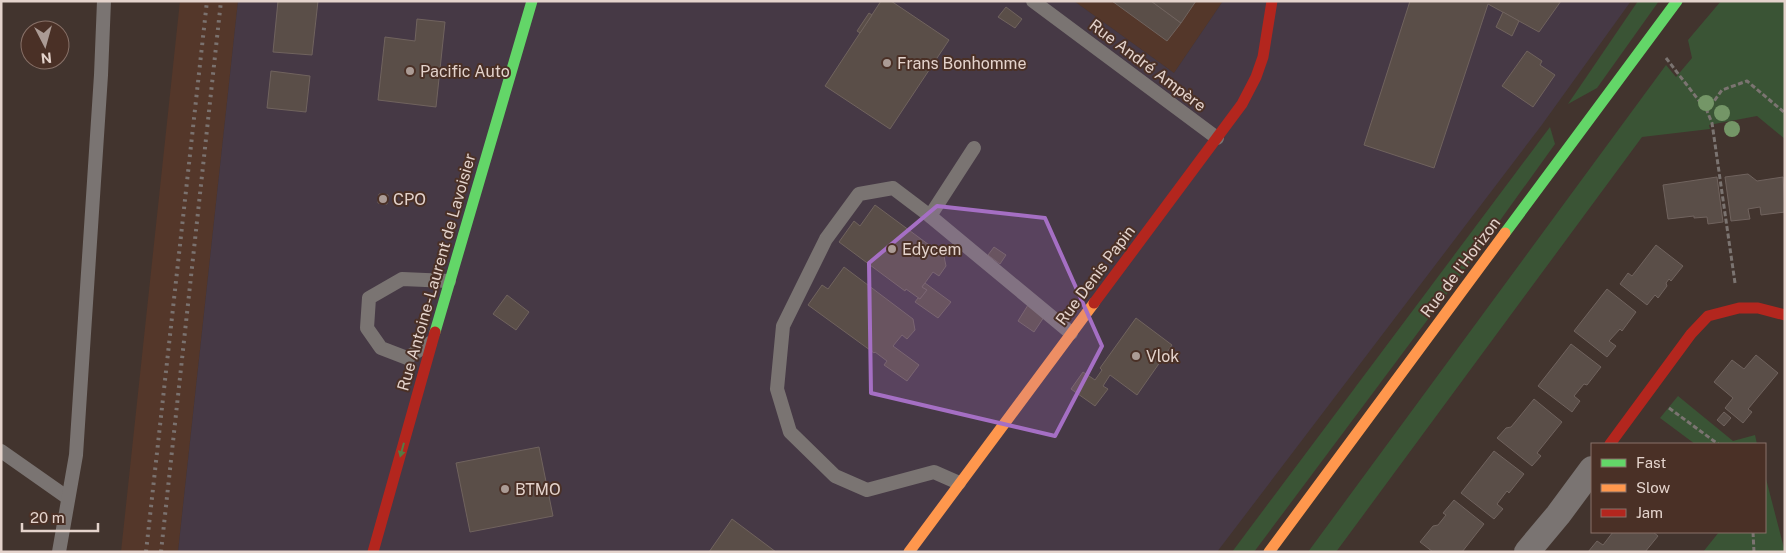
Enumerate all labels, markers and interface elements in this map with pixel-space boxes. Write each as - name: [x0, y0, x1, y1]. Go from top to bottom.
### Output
- street label: Rue André Ampère: [1086, 15, 1210, 115]
- north arrow: [20, 20, 70, 70]
- text: N: [40, 49, 53, 66]
- place label: Frans Bonhomme: [897, 54, 1026, 73]
- marker: Frans Bonhomme: [881, 57, 893, 69]
- place label: Pacific Auto: [420, 62, 510, 81]
- marker: Pacific Auto: [404, 65, 416, 77]
- street label: Rue Antoine-Laurent de Lavoisier: [393, 151, 480, 393]
- place label: CPO: [393, 190, 426, 209]
- marker: CPO: [377, 193, 389, 205]
- street label: Rue de l'Horizon: [1417, 213, 1504, 321]
- street label: Rue Denis Papin: [1052, 222, 1139, 329]
- place label: Edycem: [902, 240, 961, 259]
- marker: Edycem: [886, 243, 898, 255]
- place label: Vlok: [1146, 347, 1179, 366]
- marker: Vlok: [1130, 350, 1142, 362]
- one-way arrow: [398, 442, 406, 457]
- legend: [1591, 443, 1766, 533]
- text: Fast: [1636, 454, 1666, 471]
- text: Slow: [1636, 479, 1671, 496]
- place label: BTMO: [515, 480, 561, 499]
- marker: BTMO: [499, 483, 511, 495]
- scale bar: [22, 500, 99, 532]
- text: Jam: [1636, 504, 1663, 521]
- text: 20 m: [30, 509, 65, 526]

